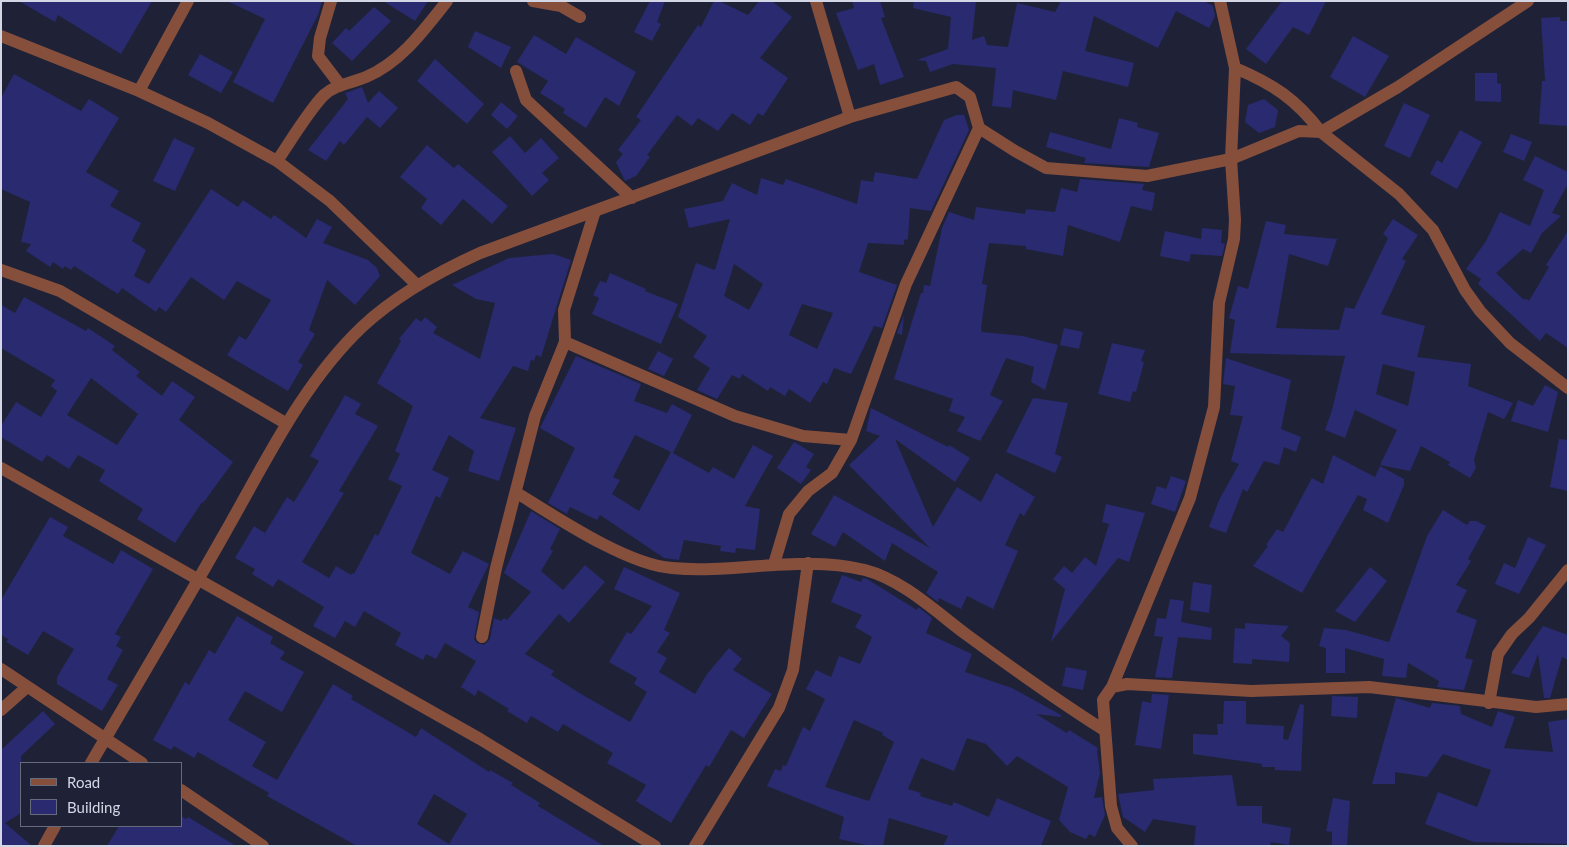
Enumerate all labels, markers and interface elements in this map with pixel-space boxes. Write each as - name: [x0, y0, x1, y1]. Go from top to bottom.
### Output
- legend: [20, 762, 182, 827]
- text: Road: [67, 773, 100, 791]
- text: Building: [67, 798, 120, 816]

